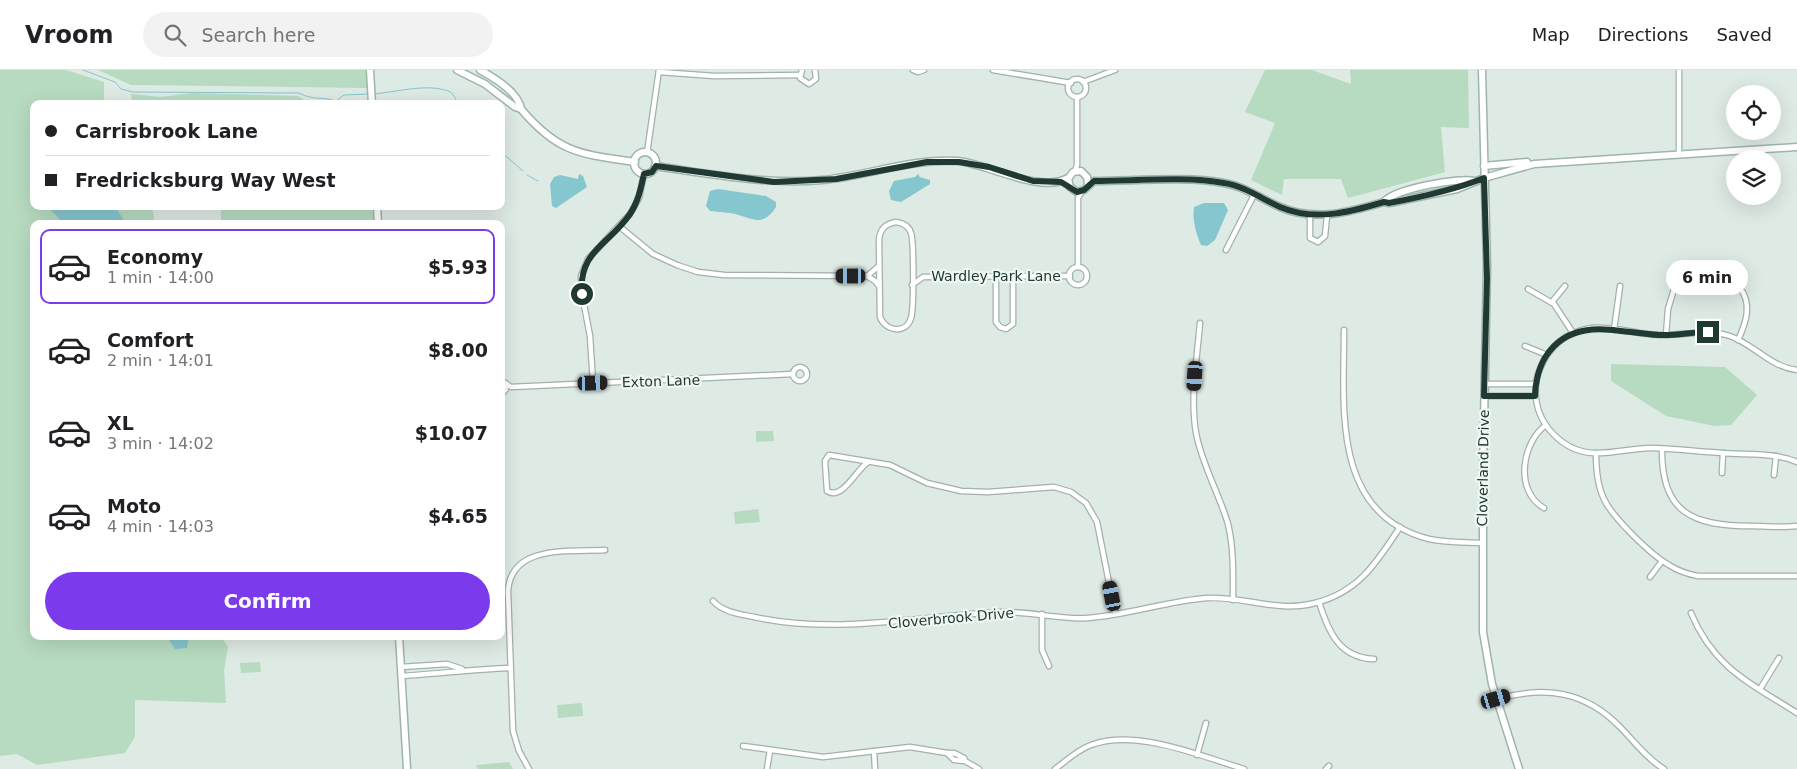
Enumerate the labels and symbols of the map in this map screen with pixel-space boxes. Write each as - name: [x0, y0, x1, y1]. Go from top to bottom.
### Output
- callout: 6 min: [1667, 260, 1749, 294]
- street label: Wardley Park Lane: [931, 268, 1061, 284]
- car: [836, 269, 866, 284]
- route start: [571, 283, 593, 305]
- route end: [1697, 321, 1719, 343]
- car: [1186, 361, 1203, 391]
- street label: Exton Lane: [622, 372, 700, 390]
- car: [577, 375, 608, 391]
- street label: Cloverland Drive: [1474, 409, 1492, 527]
- car: [1101, 580, 1122, 612]
- street label: Cloverbrook Drive: [887, 605, 1015, 631]
- car: [1479, 688, 1512, 710]

